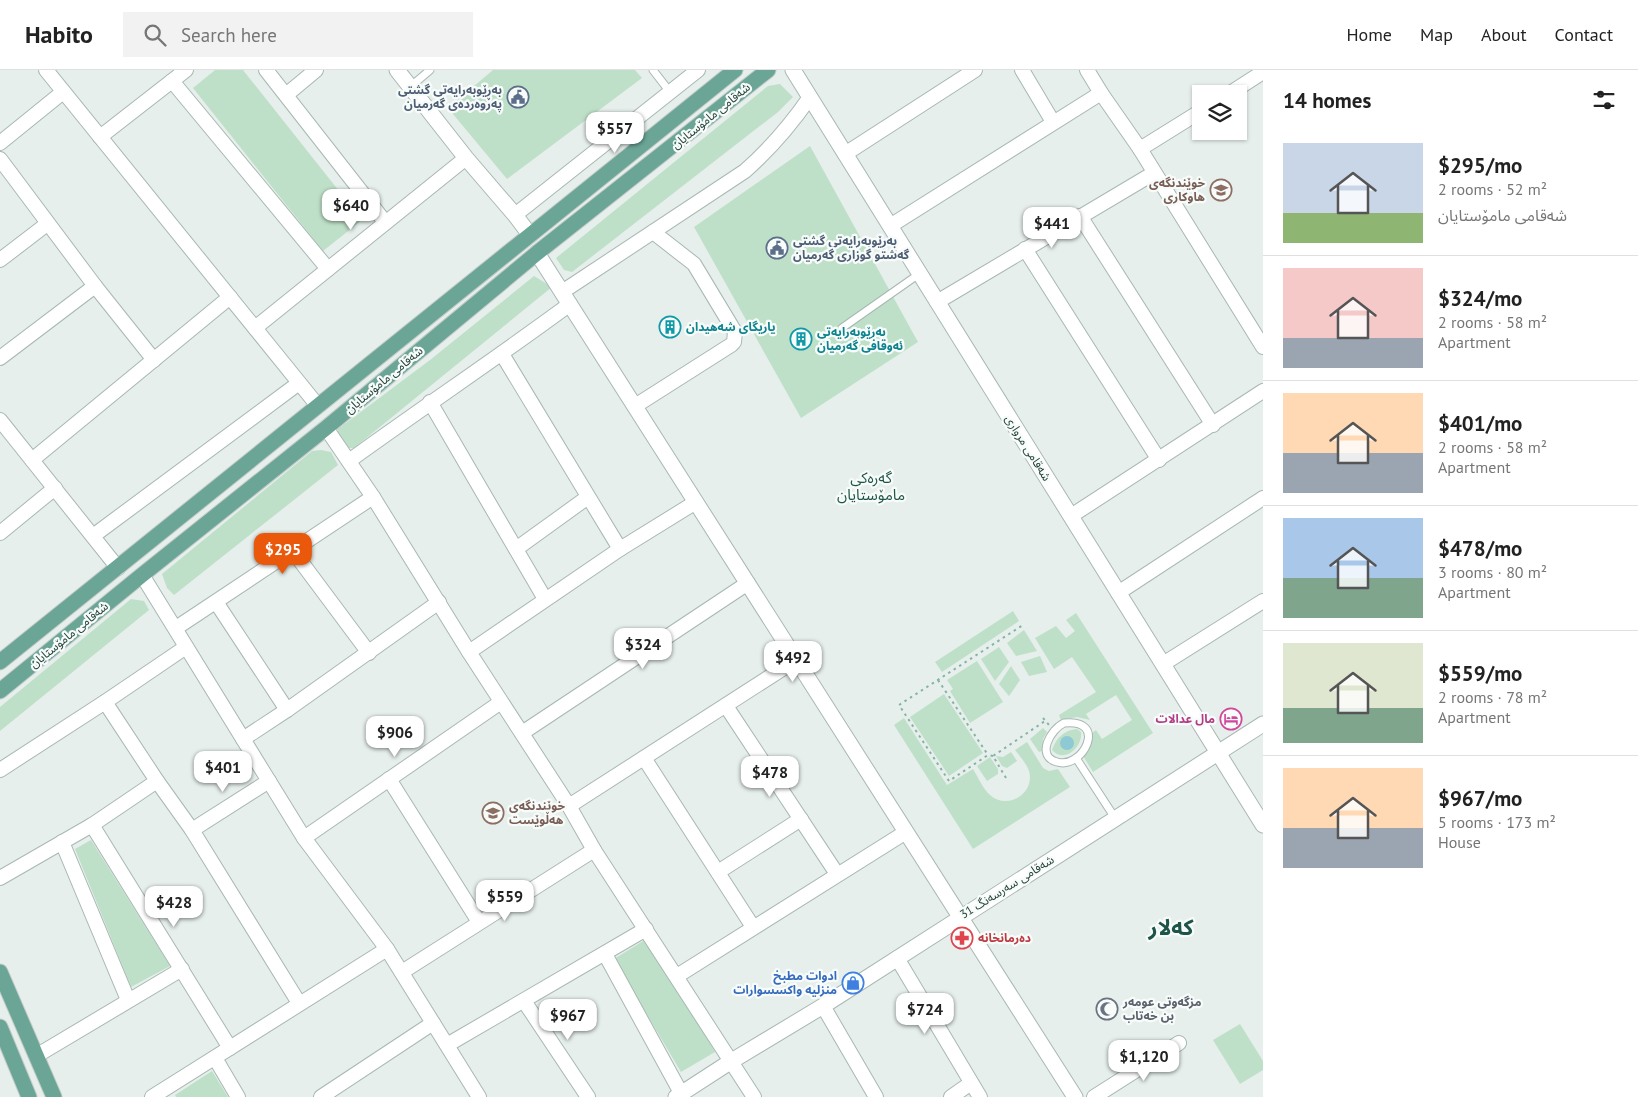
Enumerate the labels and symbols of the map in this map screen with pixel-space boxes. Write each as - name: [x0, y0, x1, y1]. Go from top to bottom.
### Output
- street label: شەقامی مامۆستایان: [668, 79, 753, 152]
- place label: بەڕێوبەرایەتی گشتی پەروەردەی گەرمیان: [398, 82, 502, 113]
- public building icon: بەڕێوبەرایەتی گشتی پەروەردەی گەرمیان: [506, 85, 530, 109]
- pin: $557: [585, 112, 645, 154]
- place label: خوێندنگەی هاوکاری: [1149, 175, 1205, 204]
- school or university icon: خوێندنگەی هاوکاری: [1209, 178, 1233, 202]
- pin: $640: [321, 189, 381, 231]
- pin: $441: [1022, 206, 1082, 249]
- place label: بەڕێوبەرایەتی گشتی گەشتو گوزاری گەرمیان: [793, 233, 910, 262]
- public building icon: بەڕێوبەرایەتی گشتی گەشتو گوزاری گەرمیان: [765, 236, 789, 260]
- building icon: یاریگای شەهیدان: [658, 315, 682, 339]
- place label: یاریگای شەهیدان: [686, 319, 775, 334]
- place label: بەڕێوبەرایەتی ئەوقافی گەرمیان: [817, 324, 903, 353]
- building icon: بەڕێوبەرایەتی ئەوقافی گەرمیان: [789, 327, 813, 351]
- street label: شەقامی مامۆستایان: [342, 343, 426, 417]
- street label: شەقامی مرواری: [1002, 412, 1055, 484]
- district label: گەرەکی مامۆستایان: [837, 468, 905, 504]
- pin: $295: [253, 532, 313, 575]
- street label: شەقامی مامۆستایان: [26, 598, 111, 671]
- pin: $324: [613, 628, 673, 670]
- pin: $492: [763, 640, 823, 683]
- hotel icon: مال عدالات: [1219, 707, 1243, 731]
- place label: مال عدالات: [1156, 711, 1215, 726]
- pin: $906: [365, 716, 425, 758]
- pin: $401: [193, 750, 253, 793]
- pin: $478: [740, 756, 800, 798]
- place label: خوێندنگەی هەڵوێست: [509, 798, 565, 827]
- school or university icon: خوێندنگەی هەڵوێست: [481, 801, 505, 825]
- street label: شەقامی سەرسەنگ 31: [957, 852, 1057, 922]
- pin: $559: [475, 880, 535, 922]
- pin: $428: [144, 886, 204, 928]
- district label: کەلار: [1147, 913, 1195, 941]
- pharmacy icon: دەرمانخانە: [950, 926, 974, 950]
- place label: دەرمانخانە: [978, 930, 1031, 945]
- place label: ادوات مطبخ منزليه واكسسوارات: [733, 968, 837, 997]
- shop icon: ادوات مطبخ منزليه واكسسوارات: [841, 971, 865, 995]
- pin: $724: [895, 992, 955, 1035]
- place label: مزگەوتی عومەر بن خەتاب: [1122, 994, 1201, 1023]
- mosque icon: مزگەوتی عومەر بن خەتاب: [1095, 997, 1119, 1021]
- pin: $967: [538, 998, 598, 1041]
- pin: $1,120: [1103, 1040, 1185, 1082]

